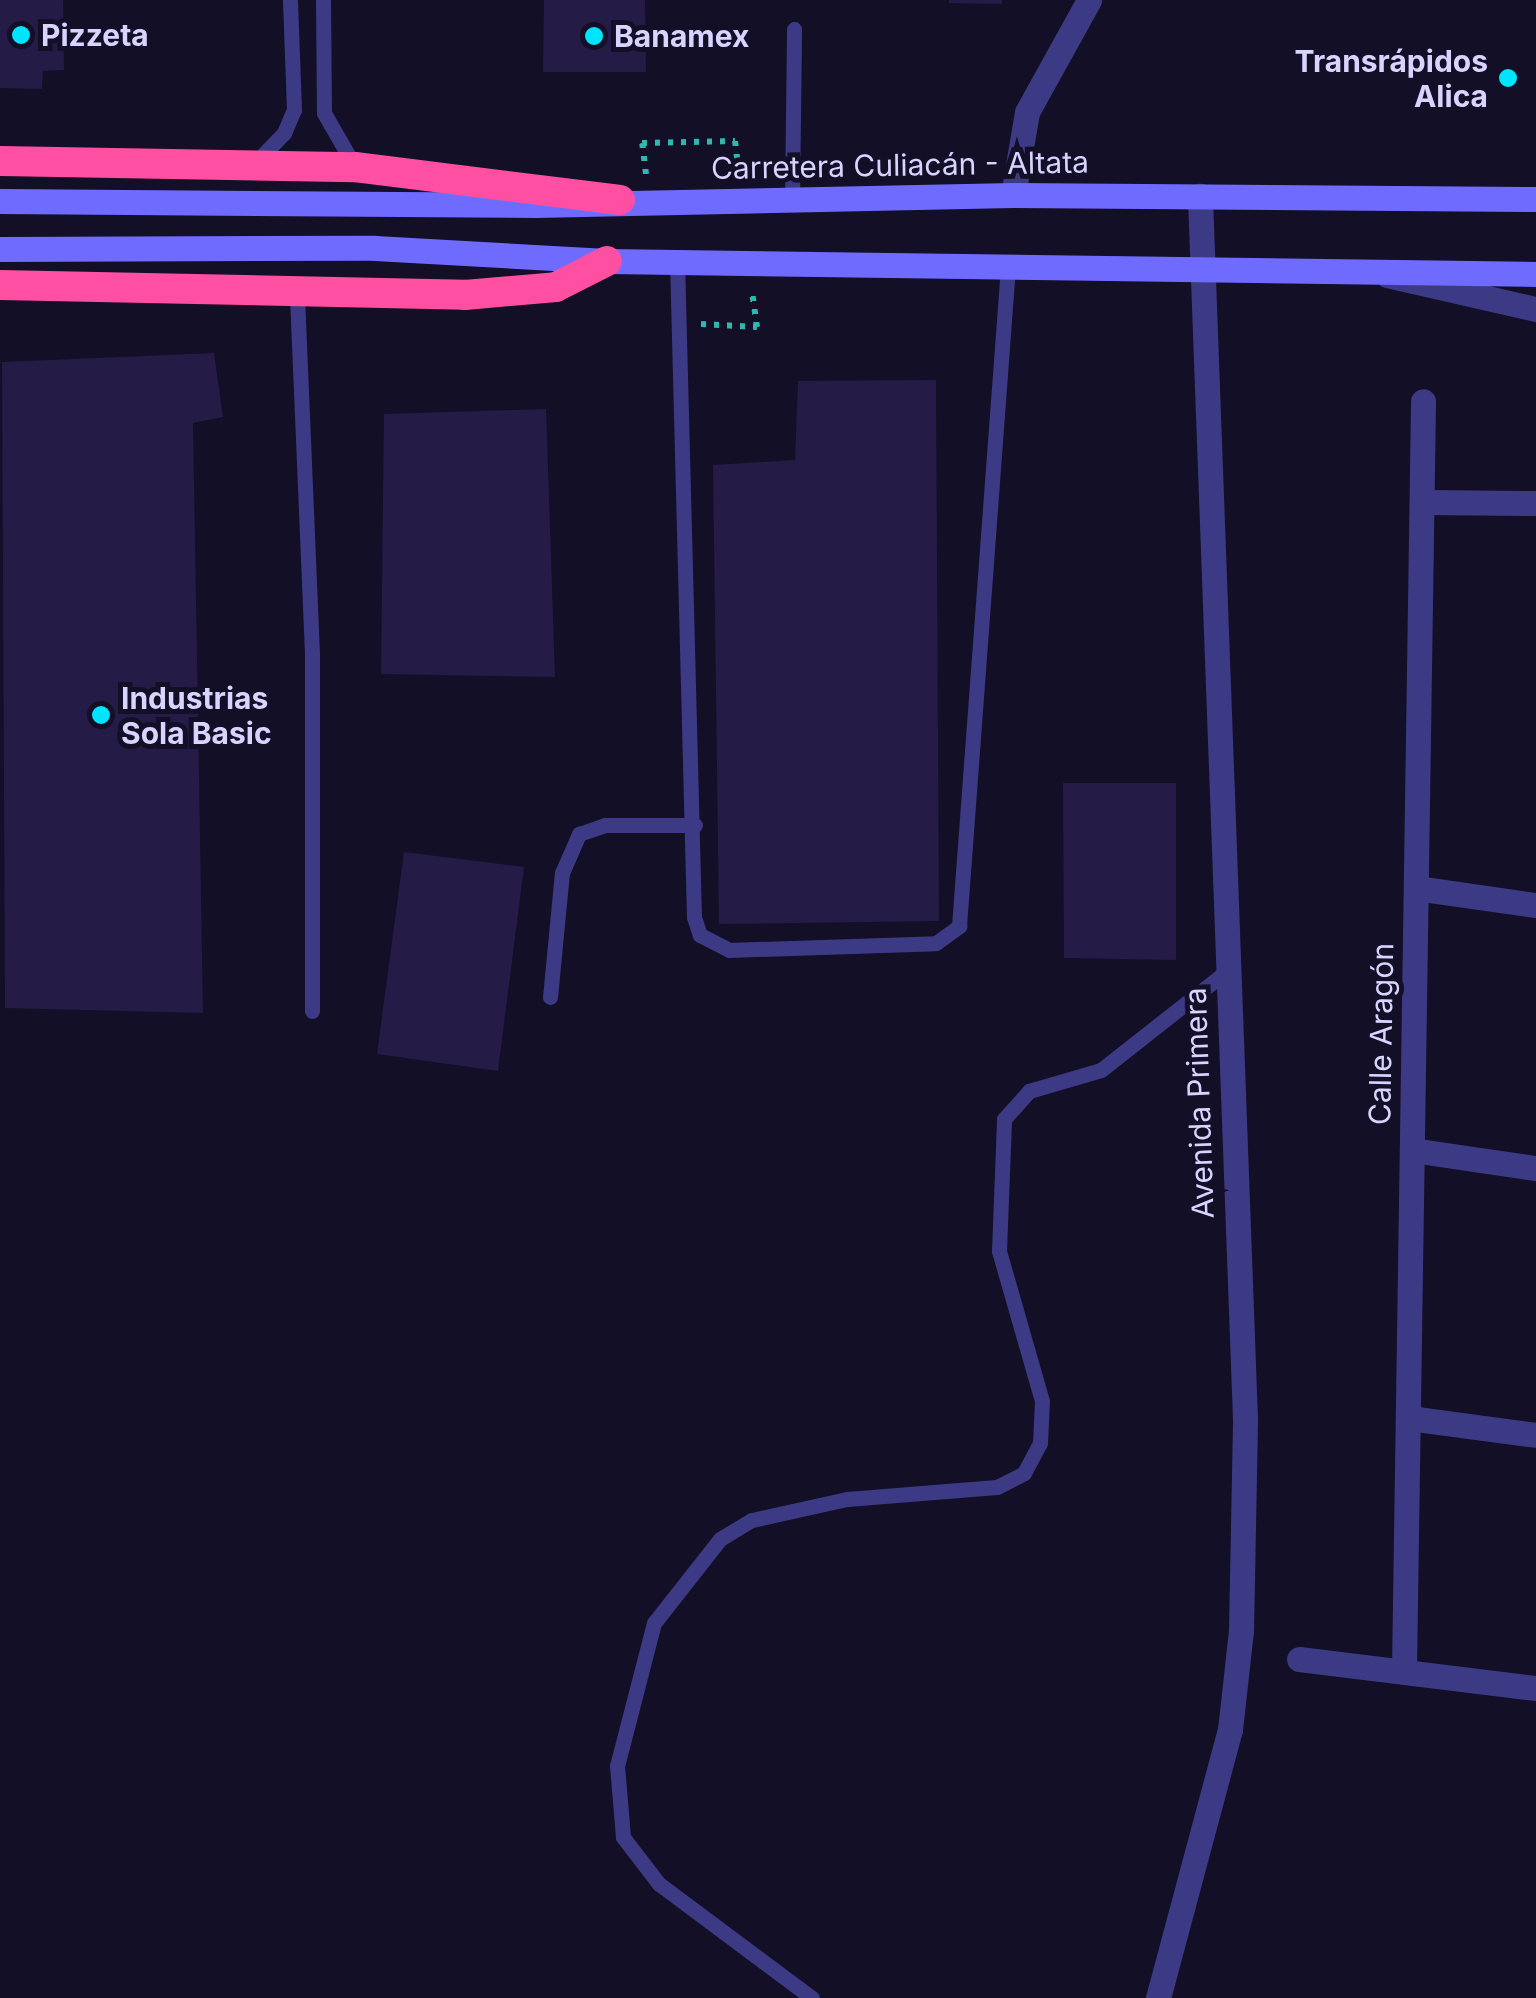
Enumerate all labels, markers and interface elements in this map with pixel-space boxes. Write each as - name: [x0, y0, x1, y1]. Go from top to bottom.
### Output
- place label: Pizzeta: [41, 17, 149, 53]
- place label: Banamex: [614, 18, 749, 54]
- marker: Pizzeta: [10, 24, 32, 46]
- marker: Banamex: [583, 25, 605, 47]
- place label: Transrápidos Alica: [1295, 43, 1488, 114]
- marker: Transrápidos Alica: [1497, 67, 1519, 89]
- street label: Carretera Culiacán - Altata: [711, 144, 1089, 186]
- place label: Industrias Sola Basic: [121, 680, 272, 750]
- marker: Industrias Sola Basic: [90, 704, 112, 726]
- street label: Calle Aragón: [1361, 943, 1401, 1125]
- street label: Avenida Primera: [1177, 987, 1221, 1219]

